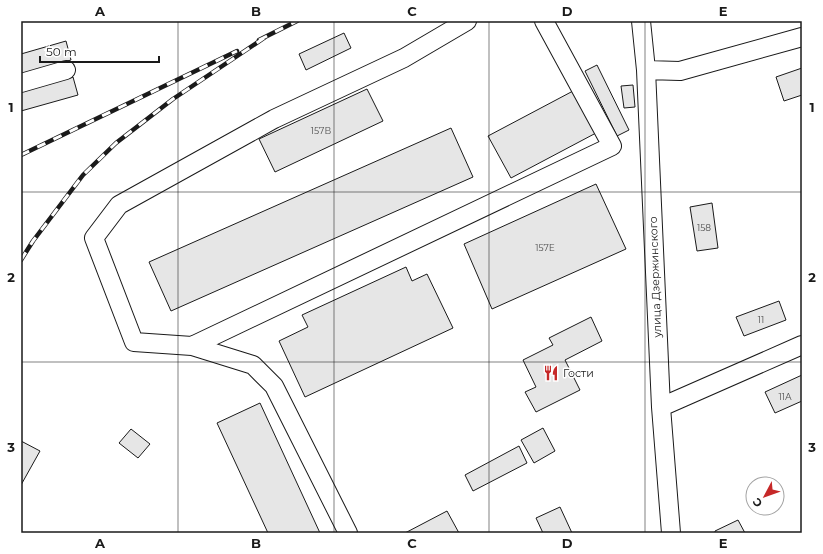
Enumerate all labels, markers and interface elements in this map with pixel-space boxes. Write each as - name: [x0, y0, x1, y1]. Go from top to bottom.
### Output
- text: A: [94, 3, 106, 19]
- text: B: [251, 3, 261, 19]
- text: C: [407, 3, 417, 19]
- text: D: [562, 3, 573, 19]
- text: E: [719, 3, 728, 19]
- scale bar: [40, 38, 159, 64]
- text: 50 m: [46, 44, 77, 59]
- text: 1: [8, 99, 14, 115]
- text: 1: [809, 99, 815, 115]
- house number: 157В: [311, 125, 331, 136]
- street label: улица Дзержинского: [646, 216, 664, 339]
- house number: 158: [697, 222, 711, 233]
- house number: 157Е: [535, 242, 555, 253]
- text: 2: [7, 269, 15, 285]
- text: 2: [808, 269, 816, 285]
- house number: 11: [758, 314, 764, 325]
- restaurant icon: Гости: [542, 364, 560, 382]
- place label: Гости: [563, 366, 594, 380]
- house number: 11А: [778, 391, 792, 402]
- text: 3: [6, 439, 15, 455]
- text: 3: [807, 439, 816, 455]
- north arrow: [745, 476, 785, 516]
- text: С: [750, 495, 765, 510]
- text: A: [94, 535, 106, 551]
- text: B: [251, 535, 261, 551]
- text: C: [407, 535, 417, 551]
- text: D: [562, 535, 573, 551]
- text: E: [719, 535, 728, 551]

